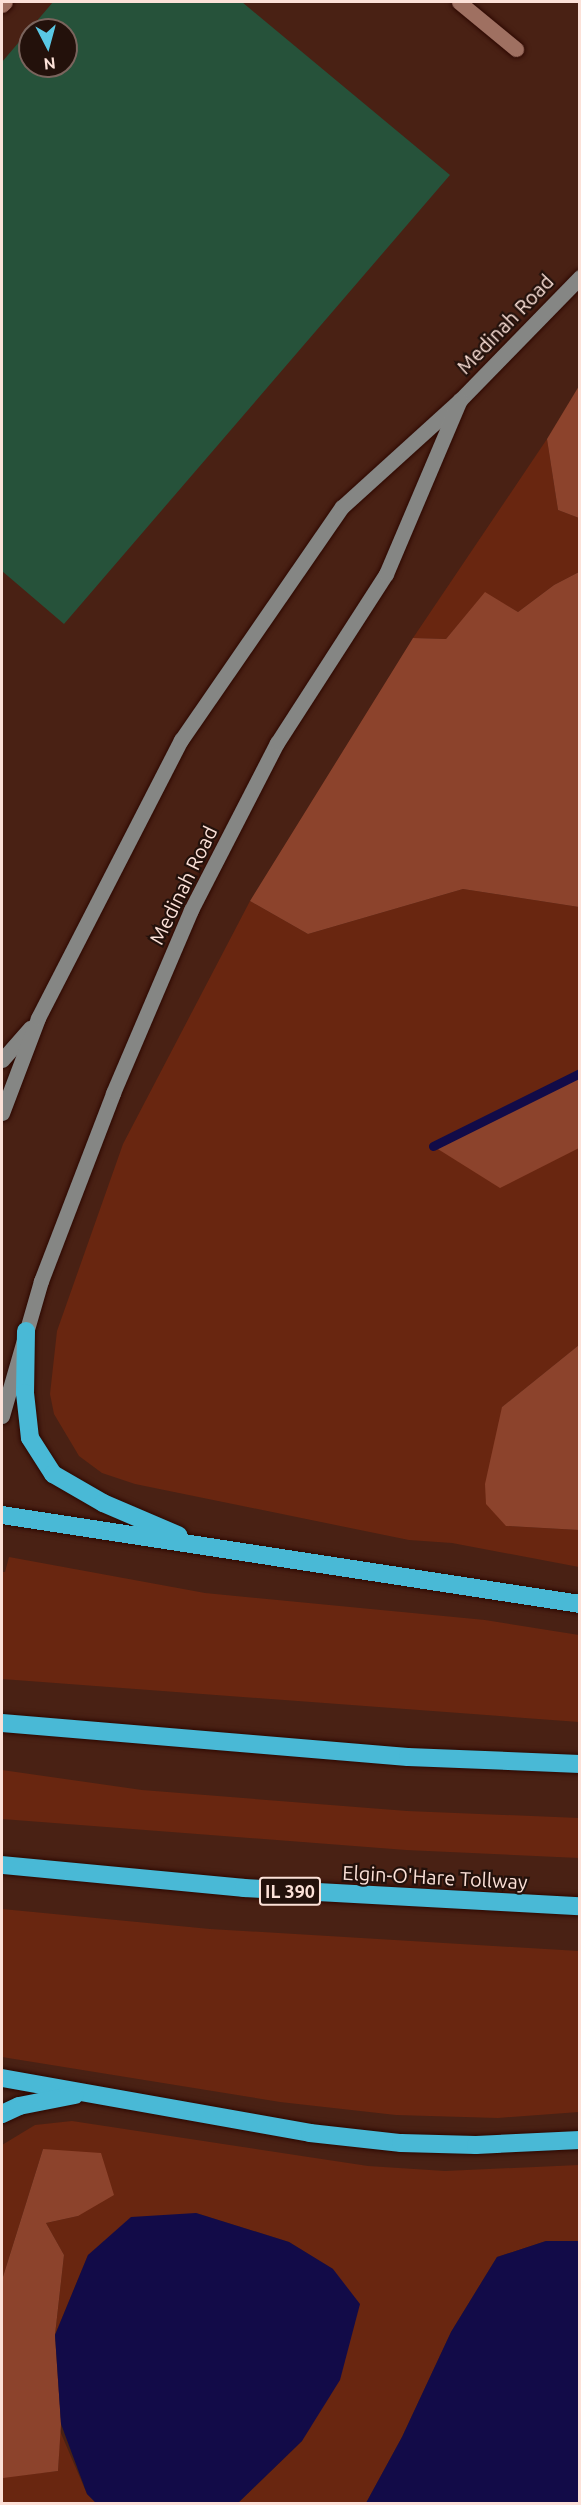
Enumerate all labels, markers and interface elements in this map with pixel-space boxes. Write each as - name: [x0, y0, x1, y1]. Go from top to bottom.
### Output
- north arrow: [18, 18, 78, 78]
- text: N: [43, 54, 57, 73]
- street label: Medinah Road: [452, 269, 558, 379]
- street label: Medinah Road: [144, 822, 222, 948]
- street label: Elgin-O'Hare Tollway: [342, 1860, 528, 1894]
- road number: IL 390: [258, 1876, 322, 1906]

